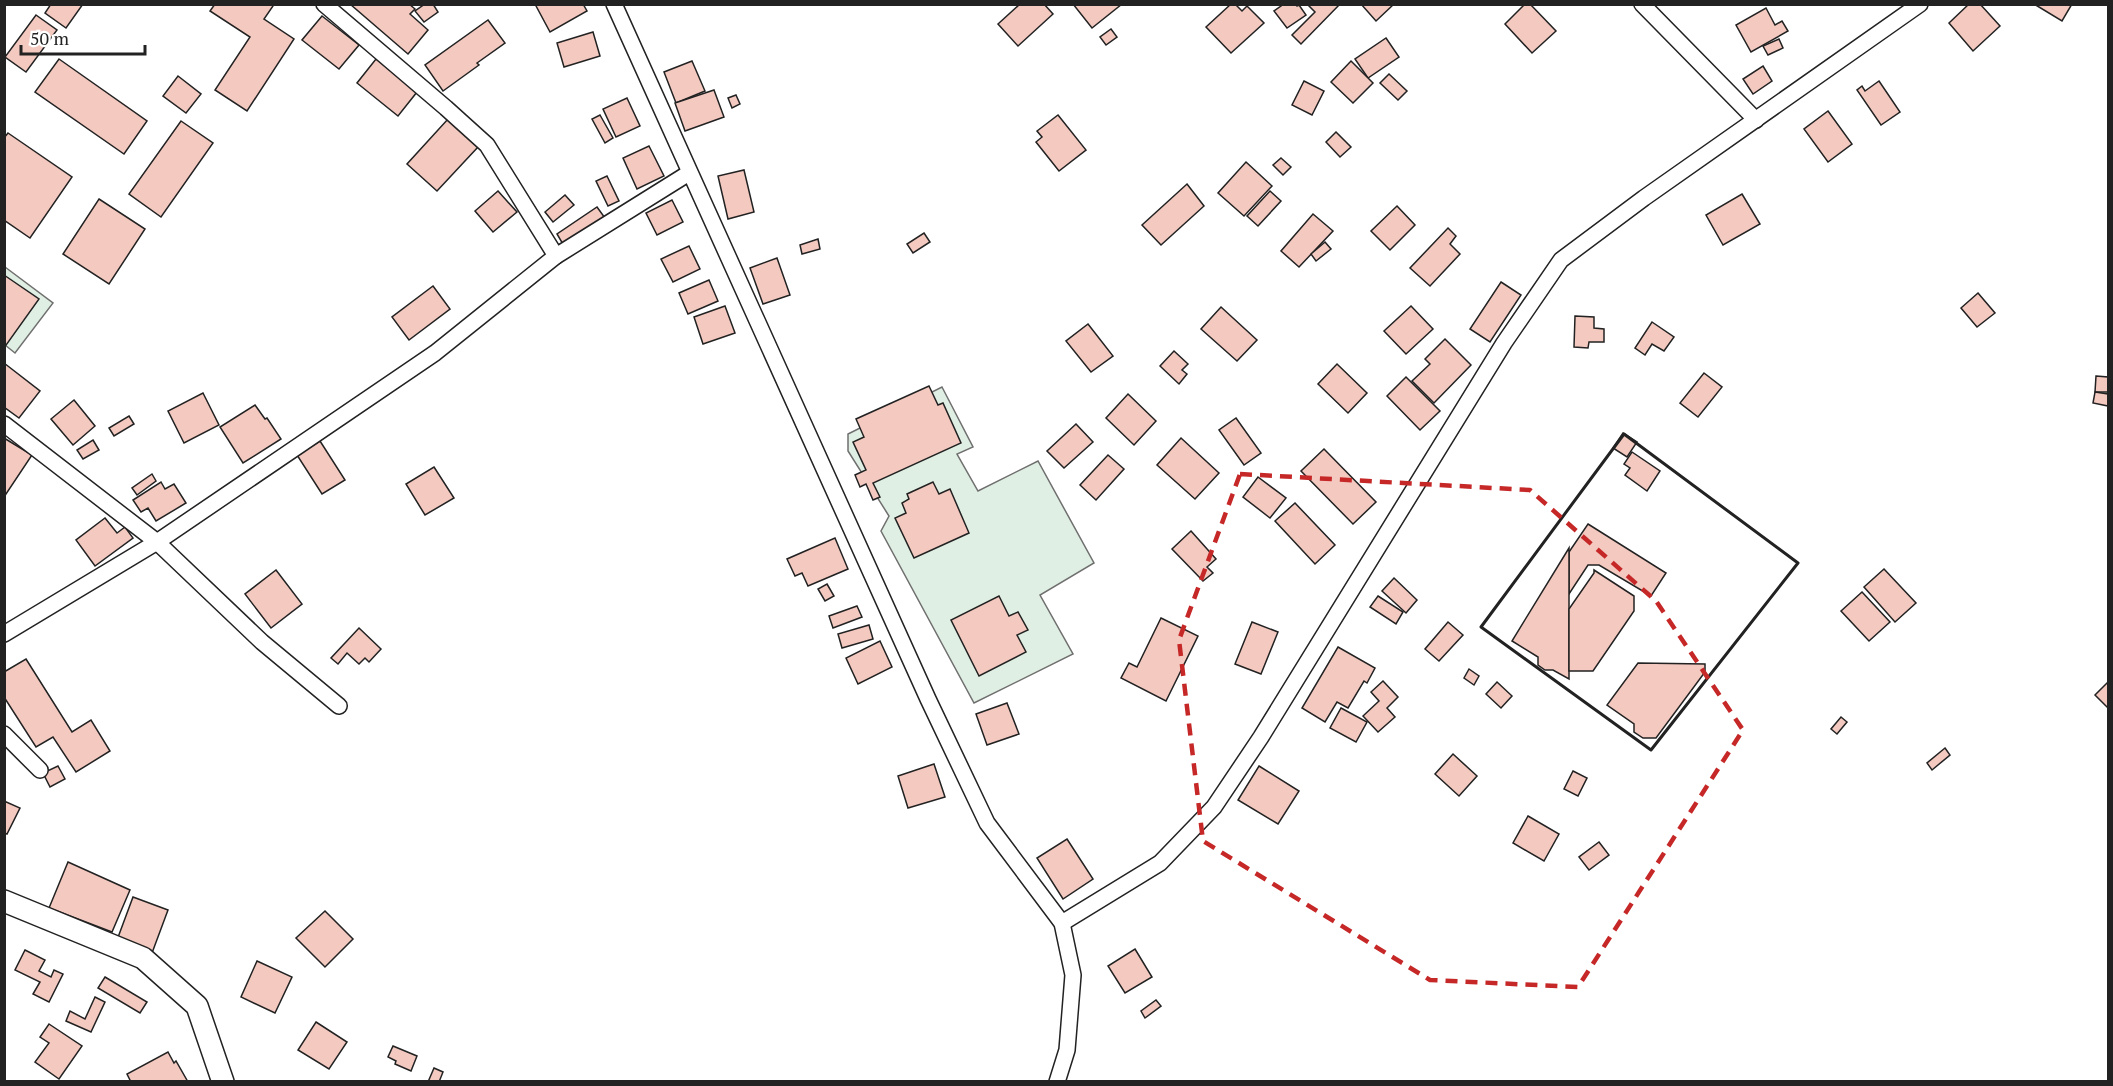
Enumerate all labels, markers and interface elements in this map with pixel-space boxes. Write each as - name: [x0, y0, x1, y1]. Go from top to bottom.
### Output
- scale bar: [21, 18, 146, 56]
- text: 50 m: [30, 26, 70, 50]

